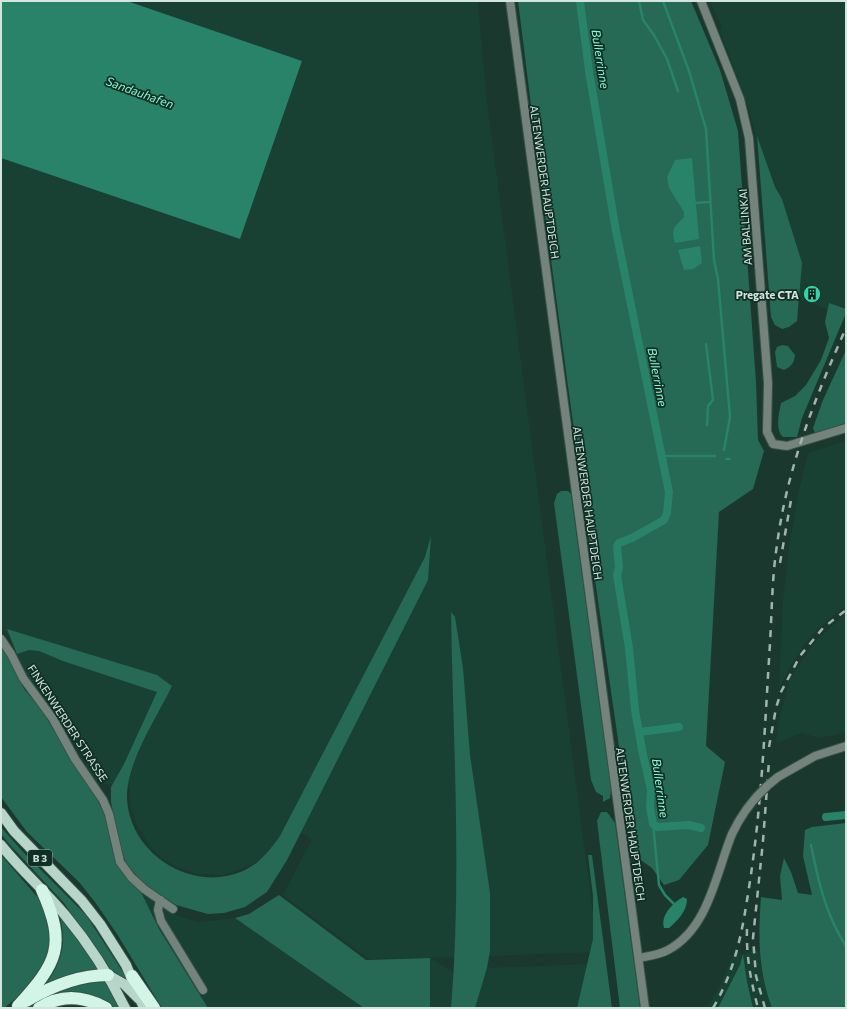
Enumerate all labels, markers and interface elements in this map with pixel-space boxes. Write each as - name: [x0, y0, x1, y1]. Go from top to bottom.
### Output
- water label: Bullerrinne: [589, 28, 613, 90]
- water label: Sandauhafen: [104, 73, 176, 111]
- street label: ALTENWERDER HAUPTDEICH: [528, 104, 562, 260]
- street label: AM BALLINKAI: [736, 188, 754, 266]
- building icon: Pregate CTA: [802, 284, 822, 304]
- place label: Pregate CTA: [736, 288, 799, 301]
- water label: Bullerrinne: [645, 346, 671, 408]
- street label: ALTENWERDER HAUPTDEICH: [571, 425, 605, 581]
- street label: FINKENWERDER STRASSE: [25, 662, 111, 784]
- street label: ALTENWERDER HAUPTDEICH: [614, 746, 648, 902]
- water label: Bullerrinne: [650, 757, 672, 819]
- road number: B 3: [28, 850, 52, 866]

